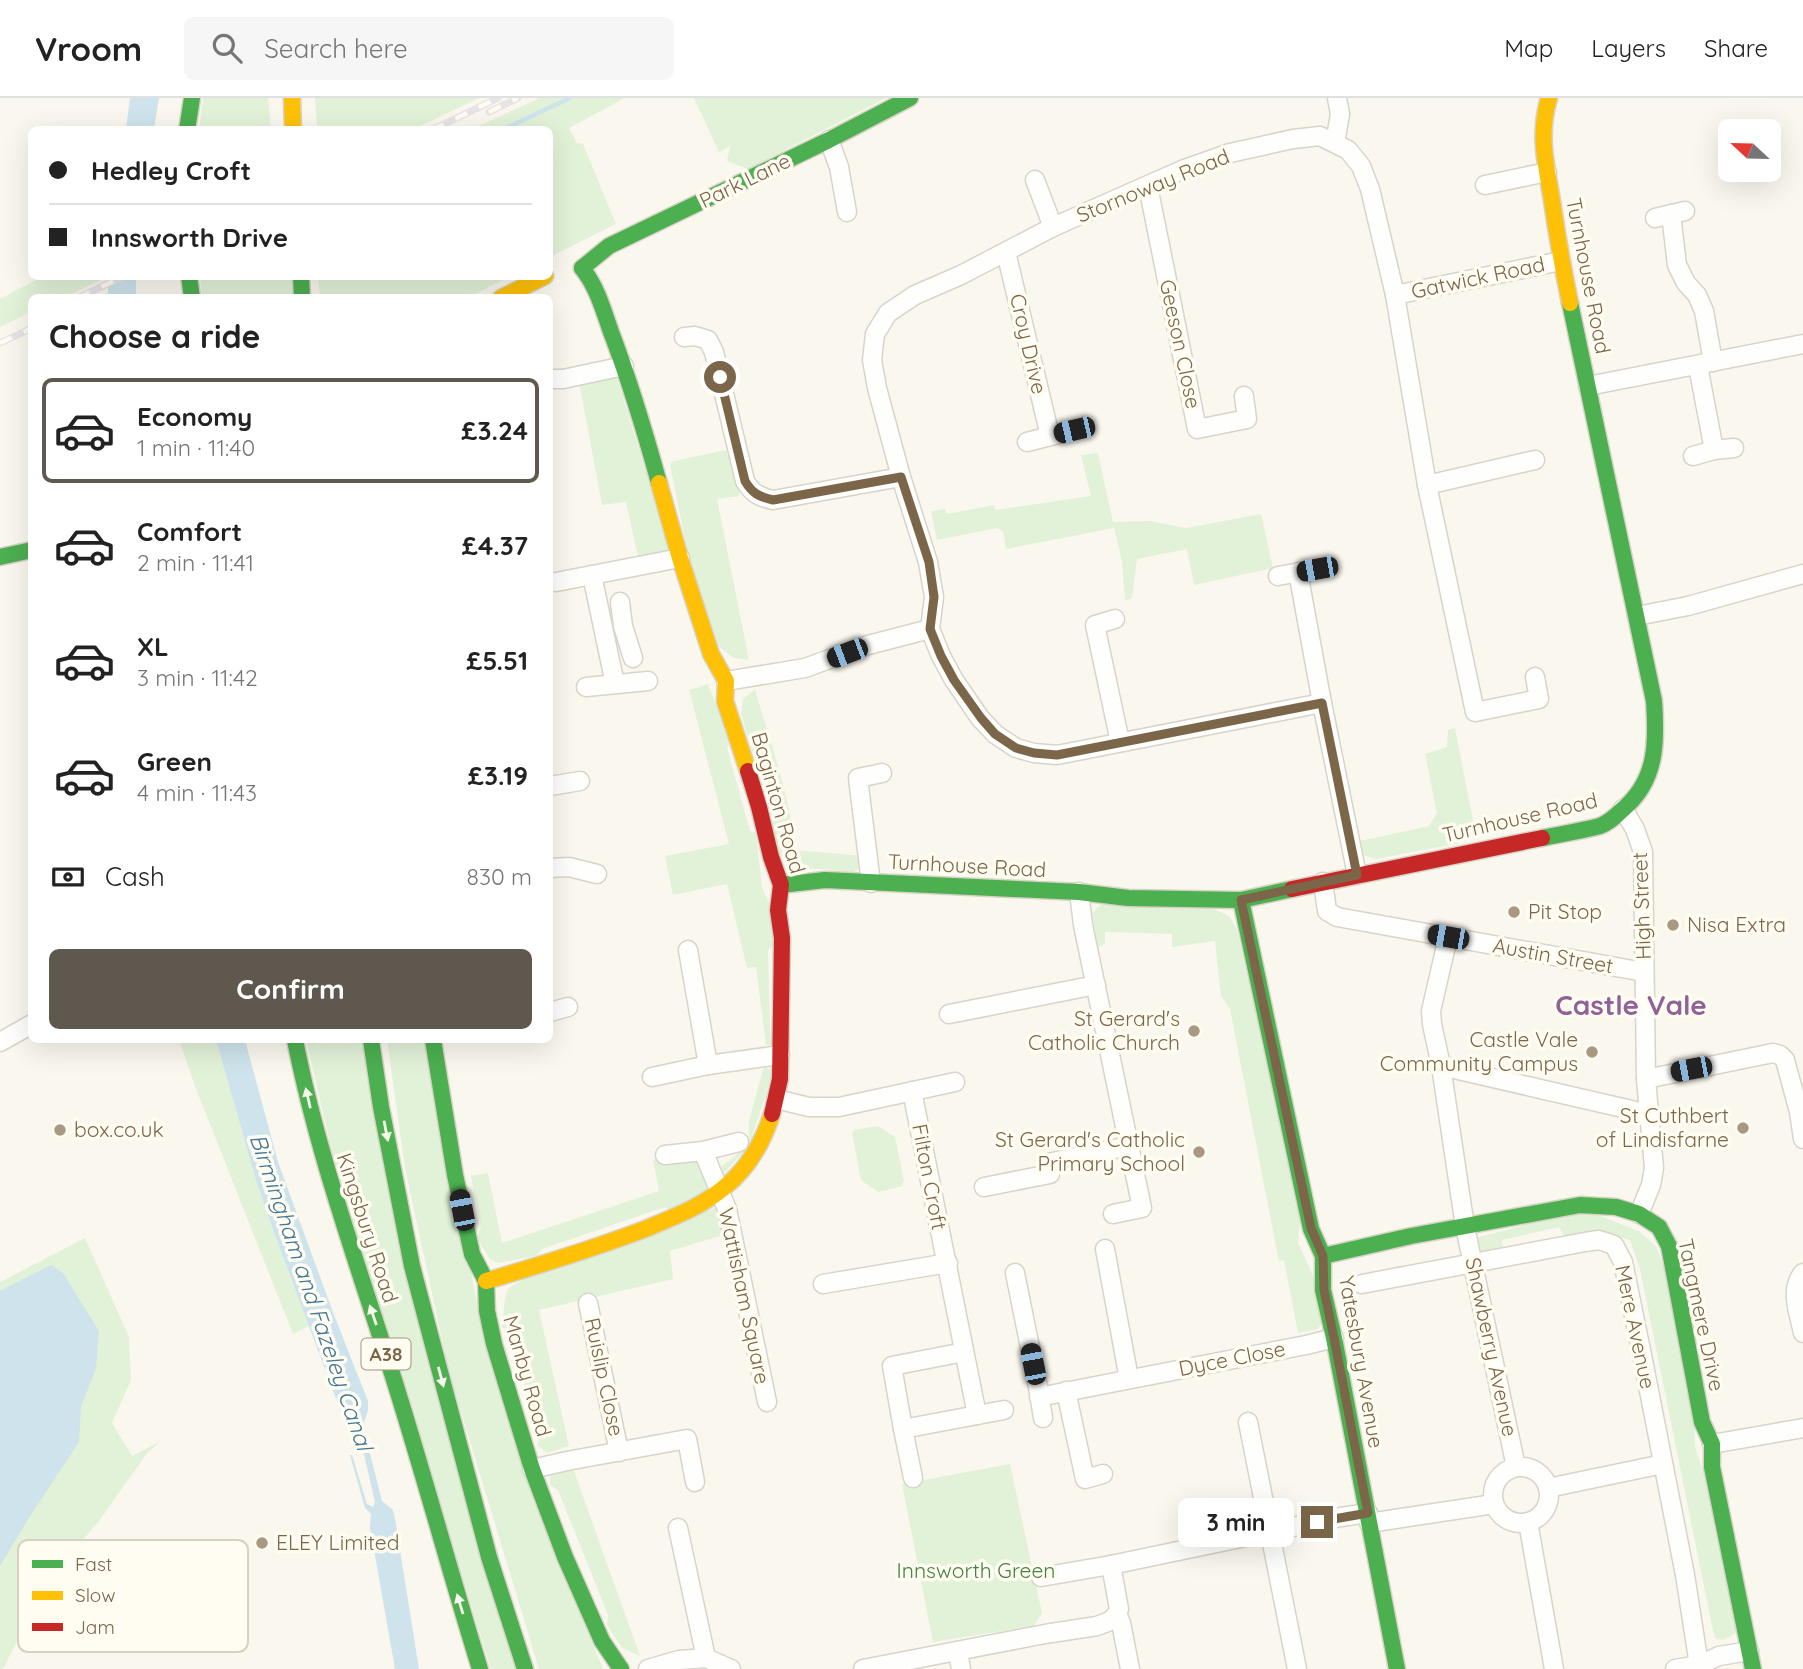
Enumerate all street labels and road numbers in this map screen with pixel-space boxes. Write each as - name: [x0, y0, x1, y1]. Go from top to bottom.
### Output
- street label: Stornoway Road: [1072, 143, 1233, 228]
- street label: Park Lane: [695, 147, 794, 213]
- street label: Turnhouse Road: [1561, 196, 1617, 356]
- street label: Gatwick Road: [1409, 250, 1547, 304]
- street label: Geeson Close: [1155, 277, 1207, 411]
- street label: Croy Drive: [1005, 291, 1053, 397]
- street label: Baginton Road: [746, 729, 812, 876]
- street label: Turnhouse Road: [1440, 787, 1600, 848]
- street label: Turnhouse Road: [887, 848, 1047, 882]
- street label: High Street: [1626, 852, 1656, 960]
- street label: Austin Street: [1491, 932, 1616, 978]
- street label: Filton Croft: [907, 1122, 953, 1232]
- street label: Kingsbury Road: [331, 1149, 404, 1306]
- street label: Wattisham Square: [714, 1205, 776, 1386]
- street label: Tangmere Drive: [1673, 1236, 1731, 1393]
- street label: Shawberry Avenue: [1460, 1255, 1524, 1439]
- street label: Mere Avenue: [1610, 1262, 1662, 1391]
- street label: Yatesbury Avenue: [1334, 1274, 1390, 1450]
- street label: Manby Road: [498, 1312, 558, 1439]
- street label: Ruislip Close: [580, 1315, 630, 1439]
- street label: Dyce Close: [1176, 1335, 1287, 1381]
- road number: A38: [362, 1338, 410, 1370]

